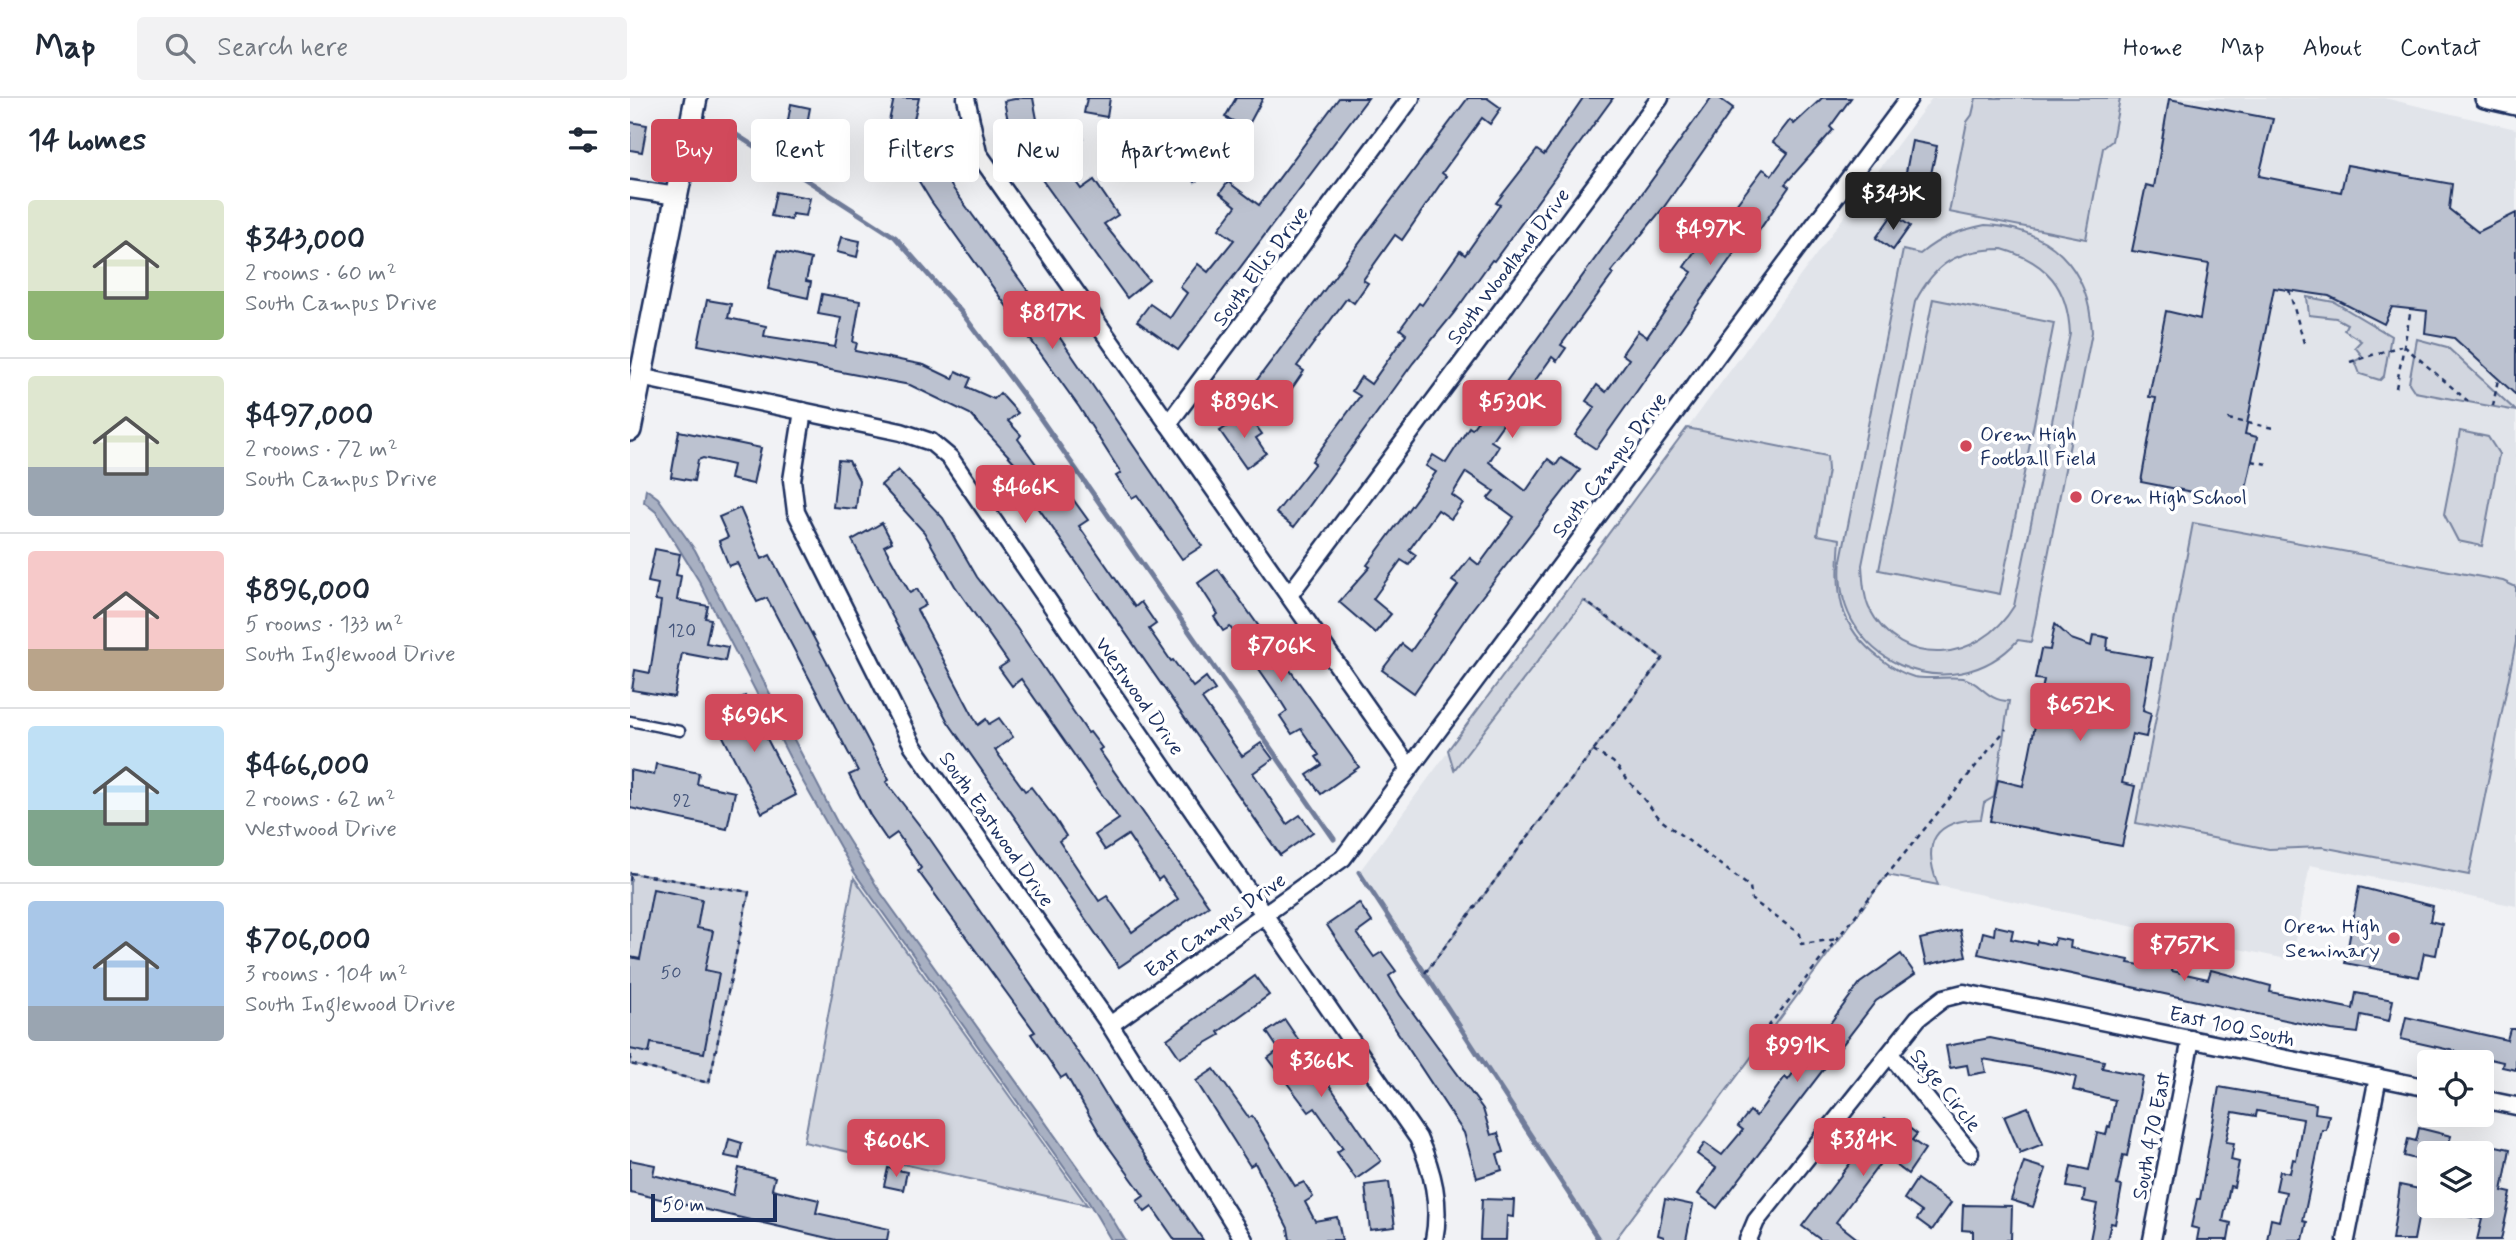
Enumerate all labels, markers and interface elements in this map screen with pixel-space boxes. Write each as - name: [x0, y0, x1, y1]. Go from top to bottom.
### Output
- search box: [137, 17, 627, 80]
- text: Map: [35, 26, 95, 70]
- icon: search: [161, 29, 199, 67]
- text: Search here: [217, 31, 348, 65]
- text: Home: [2123, 33, 2183, 64]
- text: Map: [2221, 33, 2265, 64]
- text: About: [2303, 33, 2362, 64]
- text: Contact: [2400, 33, 2481, 64]
- chip: Buy: [651, 119, 737, 182]
- chip: Rent: [751, 119, 850, 182]
- chip: Filters: [864, 119, 979, 182]
- chip: New: [993, 119, 1083, 182]
- chip: Apartment: [1097, 119, 1254, 182]
- text: 14 homes: [28, 121, 146, 160]
- icon: filters: [564, 121, 602, 159]
- pin: $343K: [1844, 172, 1942, 232]
- text: $343K: [1861, 180, 1925, 210]
- street label: South Woodland Drive: [1441, 183, 1577, 351]
- street label: South Ellis Drive: [1206, 201, 1315, 332]
- pin: $497K: [1661, 208, 1759, 267]
- text: $497K: [1675, 215, 1745, 245]
- text: $343,000: [245, 220, 365, 259]
- icon: home: [84, 228, 168, 312]
- text: 2 rooms · 60 m²: [245, 259, 397, 289]
- text: South Campus Drive: [245, 289, 437, 319]
- pin: $817K: [1003, 292, 1101, 351]
- text: $817K: [1019, 299, 1085, 329]
- pin: $896K: [1195, 380, 1293, 440]
- pin: $530K: [1463, 380, 1561, 440]
- street label: South Campus Drive: [1546, 387, 1674, 544]
- text: $896K: [1210, 388, 1278, 418]
- text: $530K: [1478, 388, 1546, 418]
- text: $497,000: [245, 396, 373, 435]
- icon: home: [84, 404, 168, 488]
- place label: Orem High Football Field: [1980, 421, 2096, 473]
- text: 2 rooms · 72 m²: [245, 435, 398, 465]
- marker: Orem High Football Field: [1958, 438, 1974, 454]
- text: South Campus Drive: [245, 465, 437, 495]
- pin: $466K: [976, 466, 1074, 525]
- text: $466K: [992, 473, 1058, 503]
- place label: Orem High School: [2090, 484, 2247, 512]
- marker: Orem High School: [2068, 489, 2084, 505]
- text: $896,000: [245, 571, 370, 610]
- icon: home: [84, 579, 168, 663]
- text: 5 rooms · 133 m²: [245, 610, 404, 640]
- house number: 120: [668, 619, 696, 643]
- pin: $706K: [1232, 624, 1330, 684]
- street label: Westwood Drive: [1088, 632, 1190, 761]
- text: $706K: [1247, 632, 1315, 662]
- text: South Inglewood Drive: [245, 640, 456, 670]
- pin: $652K: [2031, 684, 2129, 743]
- text: $652K: [2046, 691, 2114, 721]
- pin: $696K: [705, 694, 803, 754]
- text: $696K: [721, 702, 787, 732]
- text: $466,000: [245, 746, 369, 785]
- street label: South Eastwood Drive: [932, 746, 1060, 913]
- icon: home: [84, 754, 168, 838]
- text: 2 rooms · 62 m²: [245, 785, 396, 815]
- house number: 92: [673, 789, 691, 813]
- text: Westwood Drive: [245, 815, 397, 845]
- street label: East Campus Drive: [1139, 867, 1292, 985]
- place label: Orem High Seminary: [2283, 913, 2380, 965]
- text: $706,000: [245, 921, 371, 960]
- pin: $757K: [2135, 924, 2233, 983]
- icon: home: [84, 929, 168, 1013]
- marker: Orem High Seminary: [2386, 930, 2402, 946]
- text: $757K: [2150, 931, 2218, 961]
- text: 3 rooms · 104 m²: [245, 960, 408, 990]
- house number: 50: [660, 961, 682, 985]
- text: South Inglewood Drive: [245, 990, 456, 1020]
- street label: East 100 South: [2166, 1000, 2297, 1054]
- pin: $991K: [1748, 1024, 1846, 1084]
- text: $991K: [1765, 1032, 1829, 1062]
- pin: $366K: [1272, 1040, 1370, 1099]
- street label: Sage Circle: [1902, 1043, 1987, 1139]
- text: $366K: [1289, 1047, 1353, 1077]
- map controls: [2417, 1050, 2494, 1218]
- button: locate: [2417, 1050, 2494, 1127]
- street label: South 470 East: [2126, 1070, 2178, 1202]
- pin: $384K: [1814, 1118, 1912, 1178]
- pin: $606K: [847, 1119, 945, 1179]
- text: $384K: [1830, 1126, 1896, 1156]
- text: $606K: [863, 1127, 929, 1157]
- button: layers: [2417, 1141, 2494, 1218]
- scale bar: [651, 1191, 777, 1223]
- text: 50 m: [662, 1193, 705, 1218]

